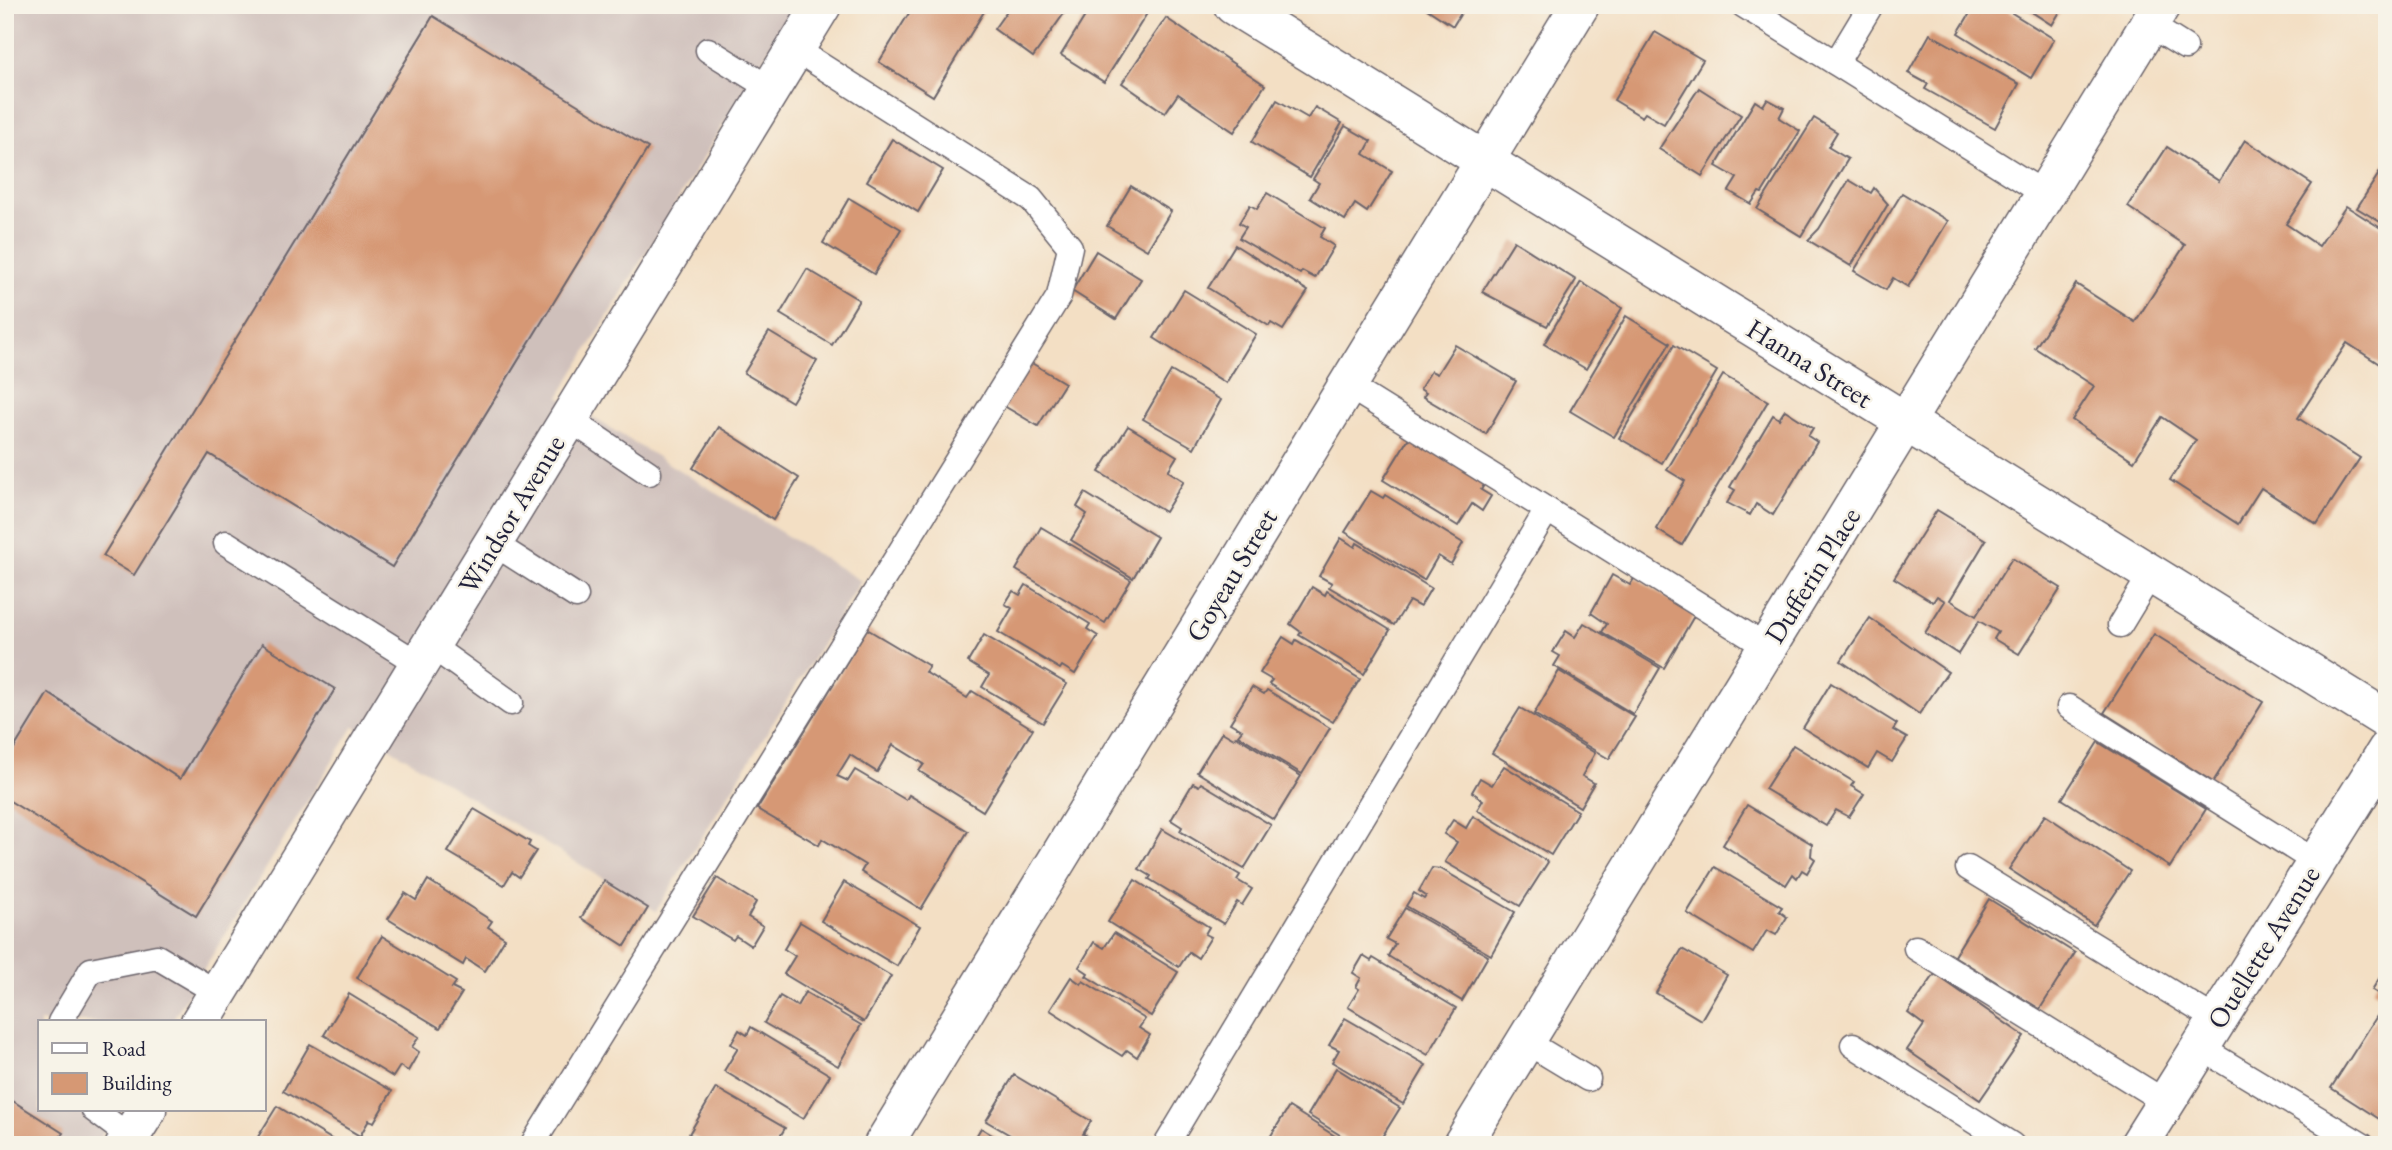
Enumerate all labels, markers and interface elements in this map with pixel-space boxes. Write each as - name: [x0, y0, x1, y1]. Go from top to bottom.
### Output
- street label: Hanna Street: [1740, 310, 1880, 416]
- street label: Windsor Avenue: [449, 428, 573, 600]
- street label: Dufferin Place: [1756, 500, 1868, 650]
- street label: Goyeau Street: [1177, 502, 1285, 648]
- street label: Ouellette Avenue: [2198, 859, 2328, 1035]
- legend: [38, 1020, 266, 1112]
- text: Road: [102, 1035, 146, 1062]
- text: Building: [102, 1069, 172, 1096]

